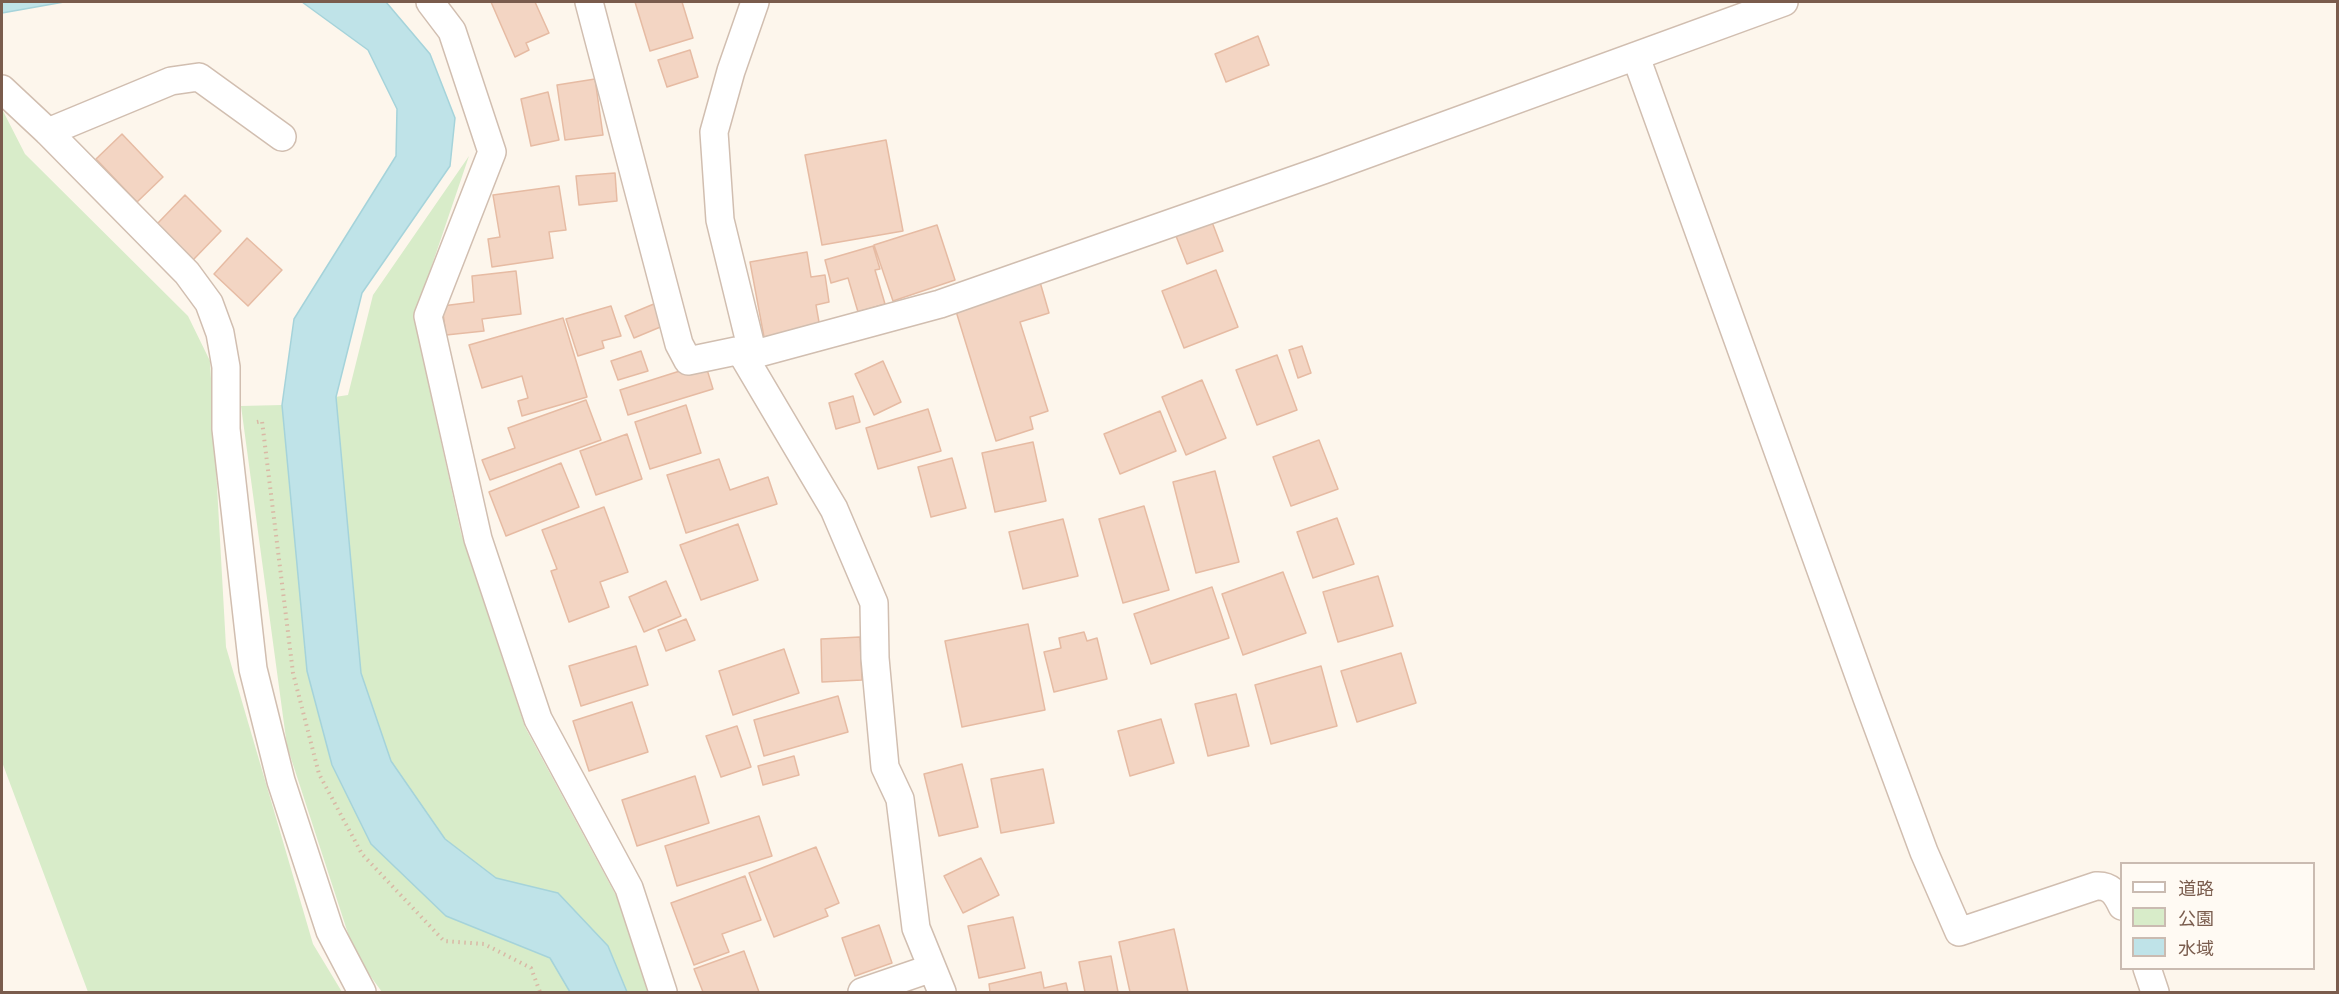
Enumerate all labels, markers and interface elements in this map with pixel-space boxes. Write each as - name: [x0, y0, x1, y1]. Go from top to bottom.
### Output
- legend: [2120, 862, 2315, 970]
- text: 道路: [2178, 878, 2214, 899]
- text: 公園: [2178, 908, 2214, 929]
- text: 水域: [2178, 938, 2214, 959]

